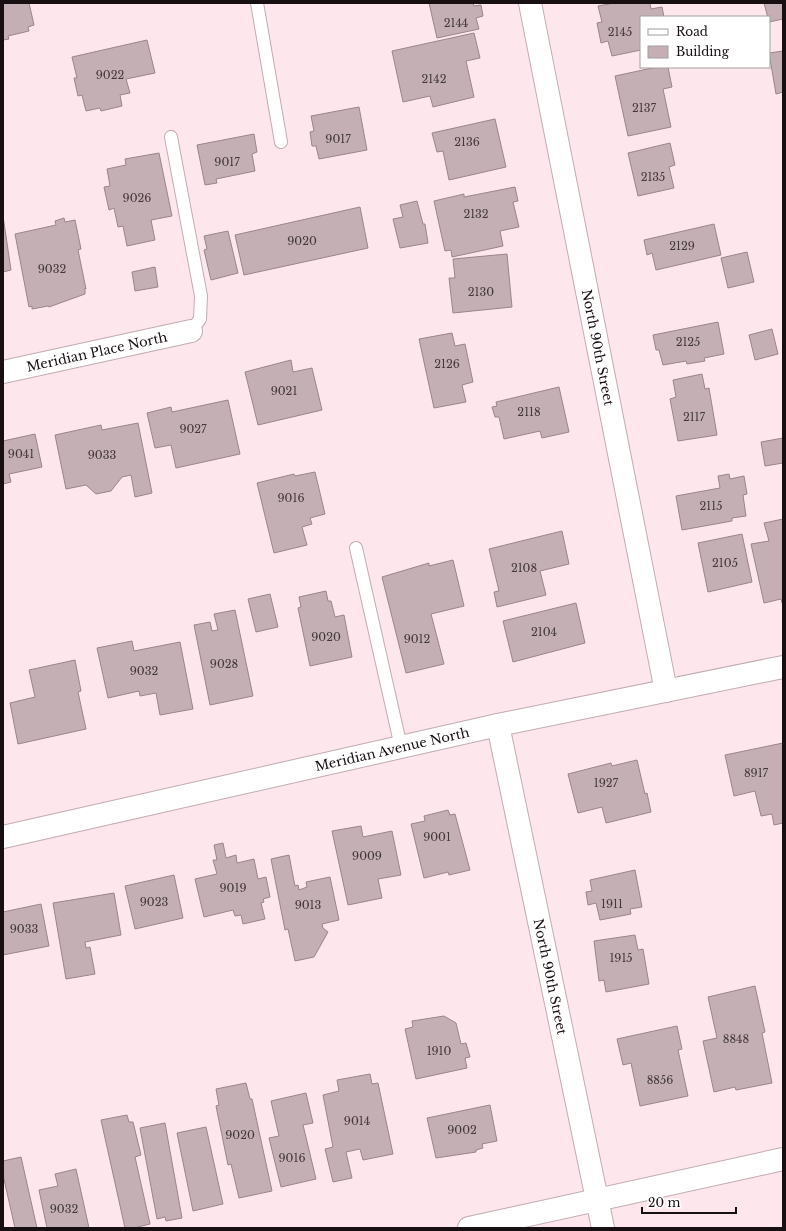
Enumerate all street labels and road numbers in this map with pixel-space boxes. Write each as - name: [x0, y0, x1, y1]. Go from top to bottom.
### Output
- street label: North 90th Street: [578, 288, 618, 407]
- street label: Meridian Place North: [25, 328, 169, 375]
- street label: Meridian Avenue North: [313, 723, 471, 775]
- street label: North 90th Street: [530, 917, 571, 1036]

